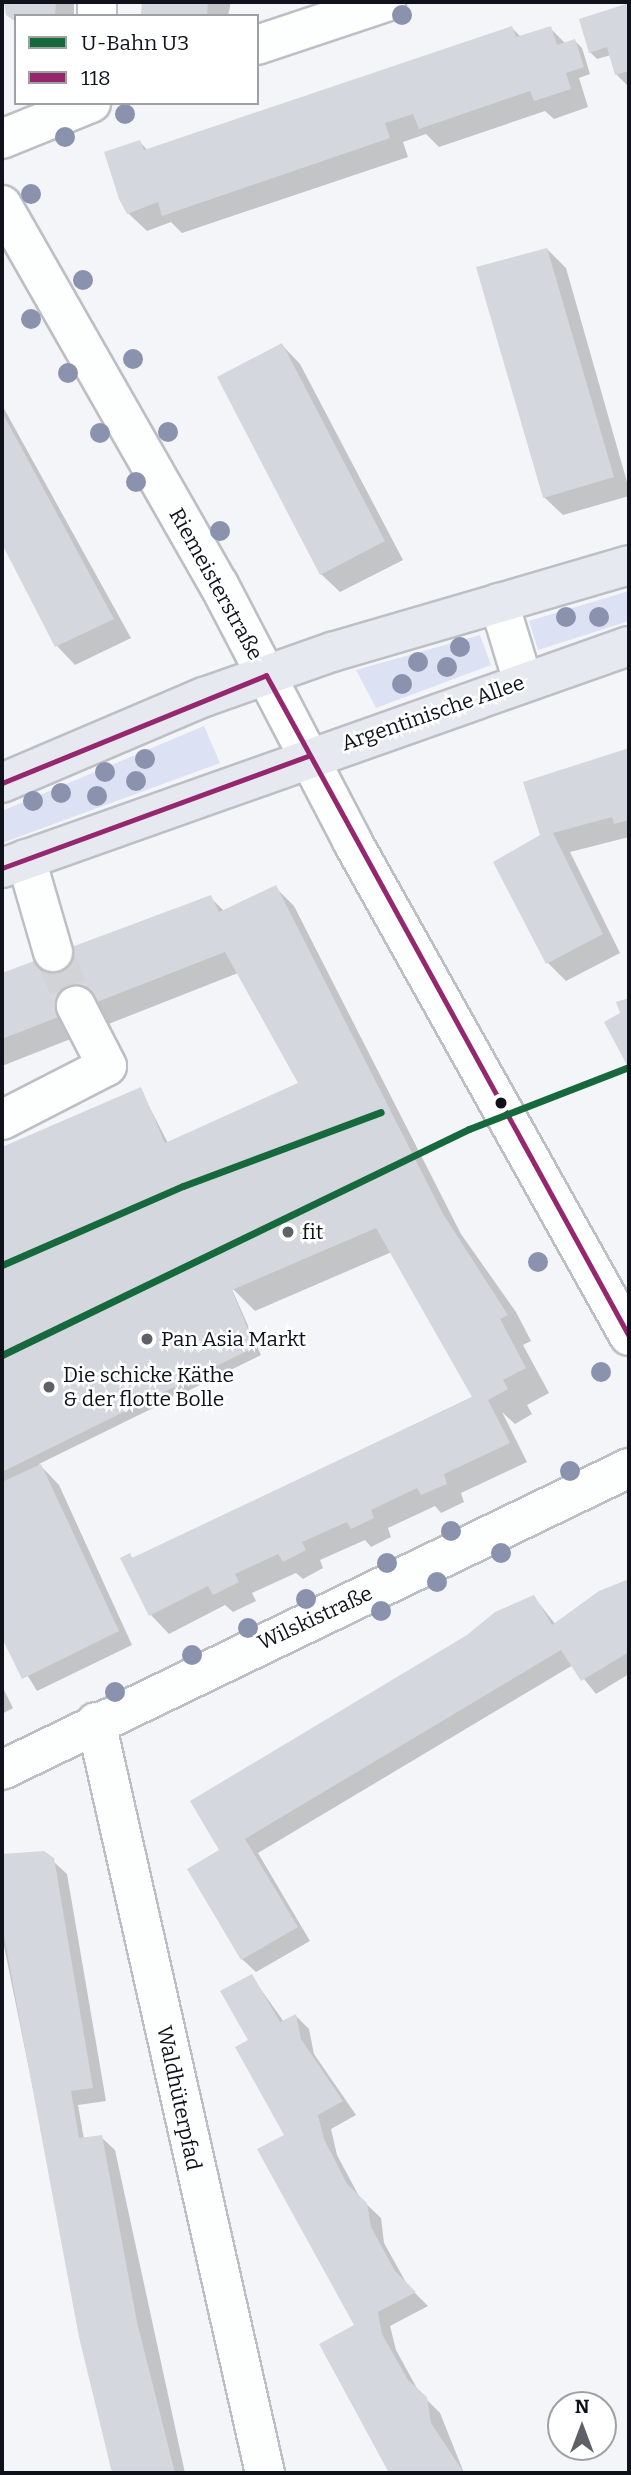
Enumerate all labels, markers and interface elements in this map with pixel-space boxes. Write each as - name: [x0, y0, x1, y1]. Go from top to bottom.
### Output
- legend: [14, 14, 259, 105]
- text: U-Bahn U3: [81, 30, 189, 56]
- text: 118: [81, 65, 111, 91]
- street label: Riemeisterstraße: [164, 504, 268, 664]
- street label: Argentinische Allee: [338, 670, 528, 756]
- unlabelled marker: [494, 1096, 508, 1110]
- place label: fit: [302, 1219, 323, 1245]
- marker: fit: [280, 1224, 296, 1240]
- place label: Pan Asia Markt: [161, 1326, 306, 1352]
- marker: Pan Asia Markt: [139, 1331, 155, 1347]
- place label: Die schicke Käthe & der flotte Bolle: [63, 1362, 234, 1412]
- marker: Die schicke Käthe & der flotte Bolle: [41, 1379, 57, 1395]
- street label: Wilskistraße: [254, 1581, 376, 1655]
- street label: Waldhüterpfad: [151, 2023, 207, 2173]
- north arrow: [547, 2391, 617, 2461]
- text: N: [575, 2395, 589, 2418]

